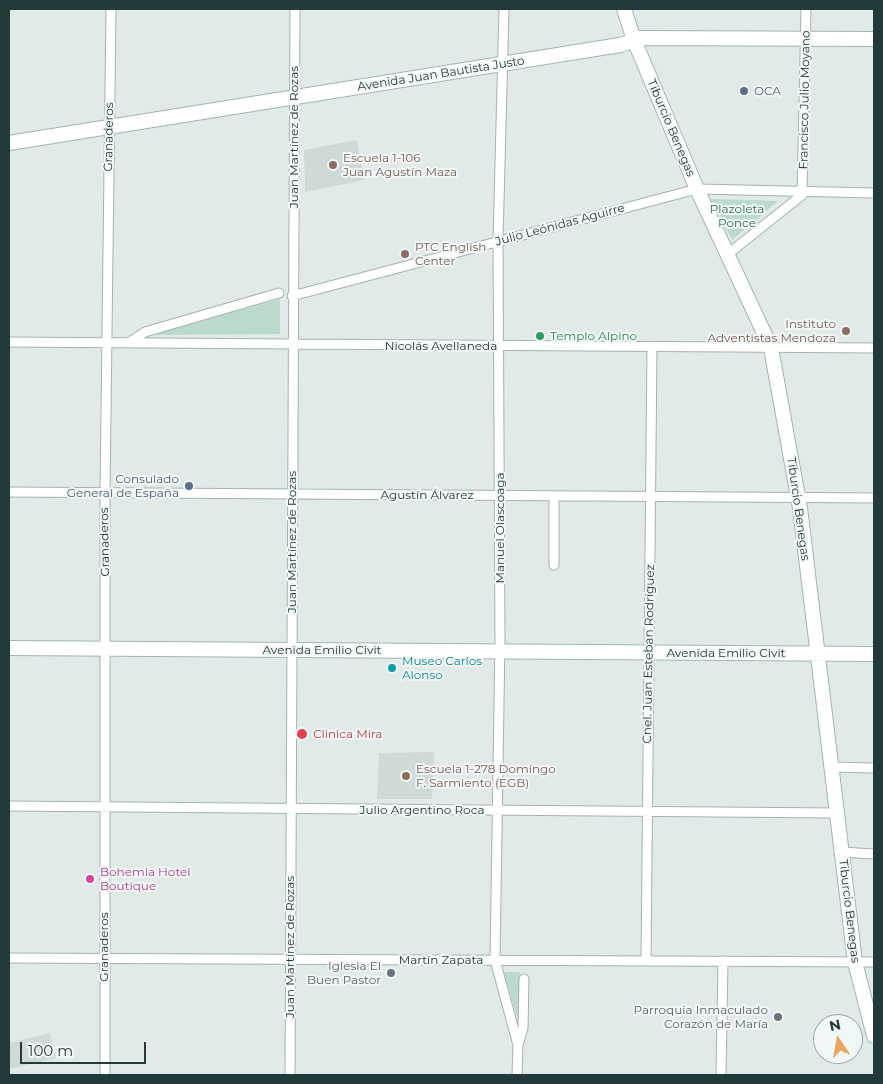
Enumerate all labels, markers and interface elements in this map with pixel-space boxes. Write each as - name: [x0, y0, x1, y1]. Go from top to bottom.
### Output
- street label: Francisco Julio Moyano: [797, 30, 813, 170]
- street label: Avenida Juan Bautista Justo: [356, 54, 526, 94]
- street label: Juan Martínez de Rozas: [287, 66, 301, 208]
- street label: Tiburcio Benegas: [644, 77, 698, 179]
- place label: OCA: [754, 84, 781, 98]
- marker: OCA: [738, 85, 750, 97]
- street label: Granaderos: [101, 102, 117, 172]
- place label: Escuela 1-106 Juan Agustín Maza: [343, 151, 457, 179]
- marker: Escuela 1-106 Juan Agustín Maza: [327, 159, 339, 171]
- street label: Julio Leónidas Aguirre: [494, 201, 626, 249]
- park label: Plazoleta Ponce: [710, 202, 764, 230]
- place label: PTC English Center: [415, 240, 486, 268]
- marker: PTC English Center: [399, 248, 411, 260]
- place label: Instituto Adventistas Mendoza: [707, 317, 836, 345]
- marker: Instituto Adventistas Mendoza: [840, 325, 852, 337]
- place label: Templo Alpino: [550, 329, 637, 343]
- marker: Templo Alpino: [534, 330, 546, 342]
- street label: Nicolás Avellaneda: [385, 339, 497, 353]
- street label: Tiburcio Benegas: [784, 456, 812, 562]
- street label: Juan Martínez de Rozas: [285, 471, 299, 613]
- place label: Consulado General de España: [67, 472, 179, 500]
- street label: Manuel Olascoaga: [493, 472, 507, 584]
- marker: Consulado General de España: [183, 480, 195, 492]
- street label: Agustín Álvarez: [380, 488, 474, 502]
- street label: Granaderos: [97, 507, 113, 577]
- street label: Cnel. Juan Esteban Rodríguez: [640, 564, 658, 744]
- street label: Avenida Emilio Civit: [263, 643, 381, 657]
- street label: Avenida Emilio Civit: [667, 646, 785, 660]
- place label: Museo Carlos Alonso: [402, 654, 482, 682]
- marker: Museo Carlos Alonso: [386, 662, 398, 674]
- marker: Clinica Mira: [295, 727, 309, 741]
- place label: Clinica Mira: [313, 727, 382, 741]
- place label: Escuela 1-278 Domingo F. Sarmiento (EGB): [416, 762, 556, 790]
- marker: Escuela 1-278 Domingo F. Sarmiento (EGB): [400, 770, 412, 782]
- street label: Julio Argentino Roca: [360, 803, 484, 817]
- street label: Tiburcio Benegas: [835, 858, 863, 964]
- place label: Bohemia Hotel Boutique: [100, 865, 191, 893]
- marker: Bohemia Hotel Boutique: [84, 873, 96, 885]
- street label: Juan Martínez de Rozas: [283, 876, 297, 1018]
- street label: Granaderos: [97, 912, 111, 982]
- street label: Martín Zapata: [399, 953, 483, 967]
- place label: Iglesia El Buen Pastor: [307, 959, 381, 987]
- marker: Iglesia El Buen Pastor: [385, 967, 397, 979]
- place label: Parroquia Inmaculado Corazón de María: [634, 1003, 768, 1031]
- marker: Parroquia Inmaculado Corazón de María: [772, 1011, 784, 1023]
- north arrow: [813, 1014, 863, 1064]
- text: N: [828, 1015, 842, 1035]
- scale bar: [22, 1032, 149, 1064]
- text: 100 m: [28, 1041, 73, 1060]

